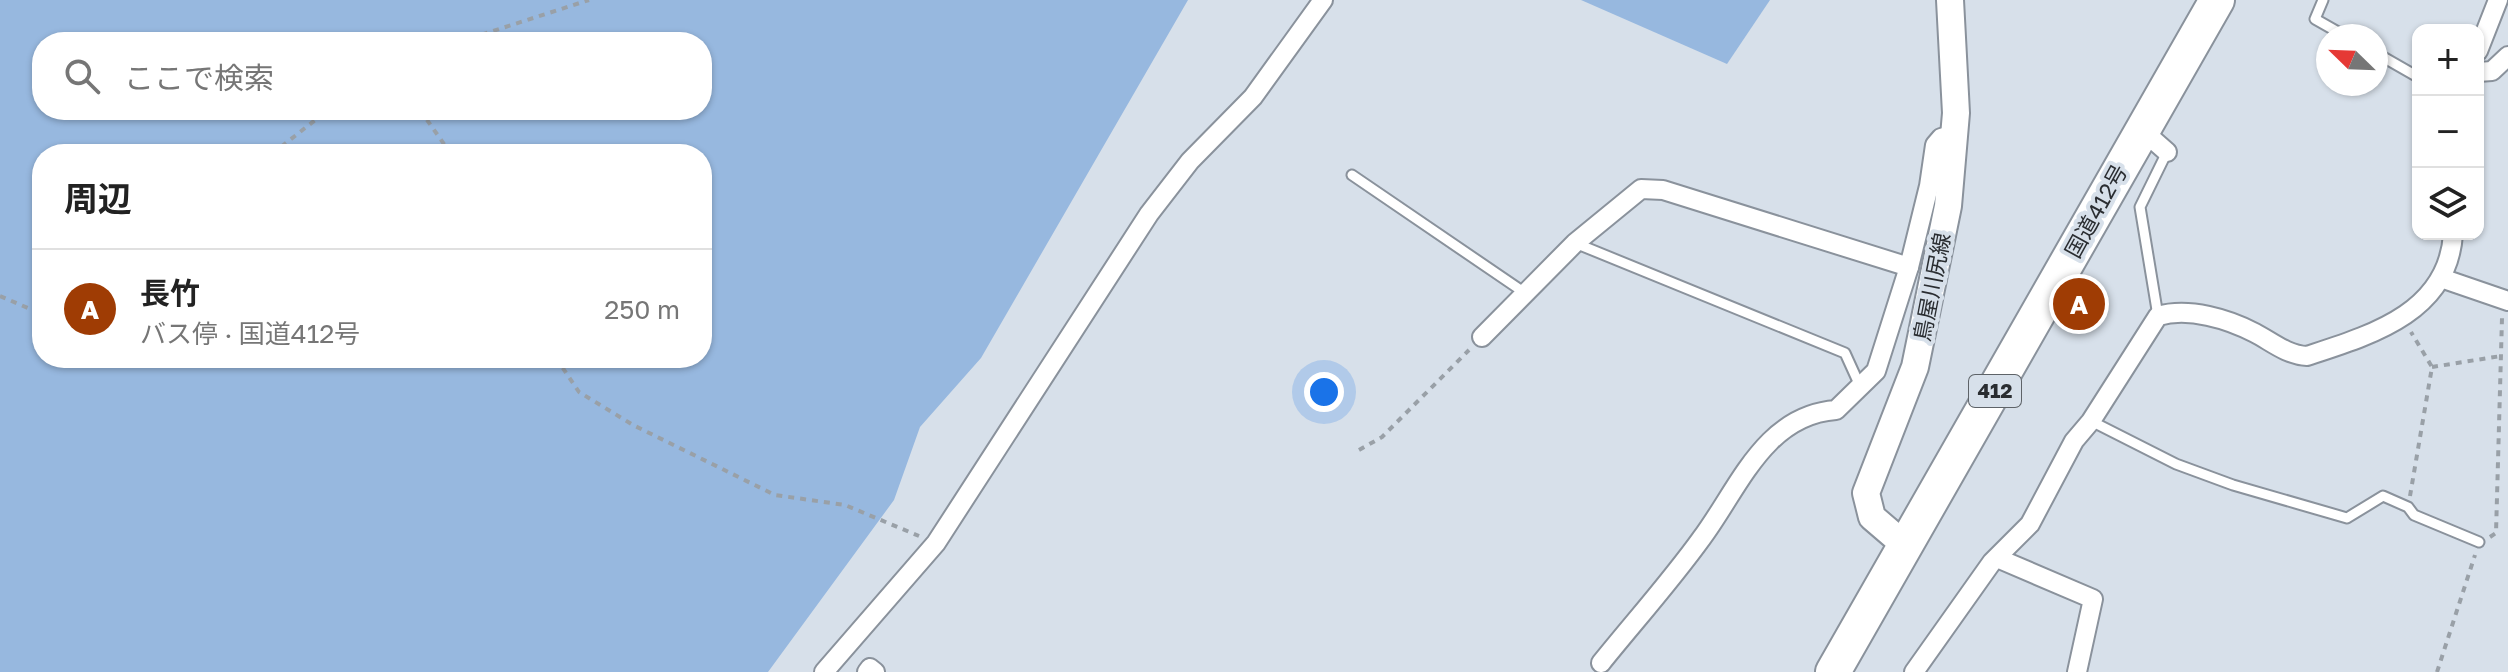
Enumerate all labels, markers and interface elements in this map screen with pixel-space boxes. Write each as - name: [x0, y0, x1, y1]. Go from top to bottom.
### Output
- north arrow: [2316, 24, 2388, 96]
- map controls: [2412, 24, 2484, 240]
- button: +: [2412, 24, 2484, 96]
- search box: [32, 32, 712, 120]
- icon: search: [60, 54, 104, 98]
- text: ここで検索: [124, 60, 274, 96]
- button: −: [2412, 96, 2484, 168]
- street label: 国道412号: [2059, 159, 2132, 262]
- button: layers: [2412, 168, 2484, 240]
- text: 周辺: [64, 178, 132, 218]
- street label: 鳥屋川尻線: [1908, 230, 1955, 343]
- pin: A: [2053, 274, 2105, 334]
- text: 長竹: [140, 275, 200, 311]
- text: A: [81, 294, 99, 325]
- text: 250 m: [604, 294, 680, 325]
- text: バス停 · 国道412号: [140, 318, 360, 349]
- your location: [1304, 372, 1344, 412]
- road number: 412: [1969, 375, 2021, 407]

